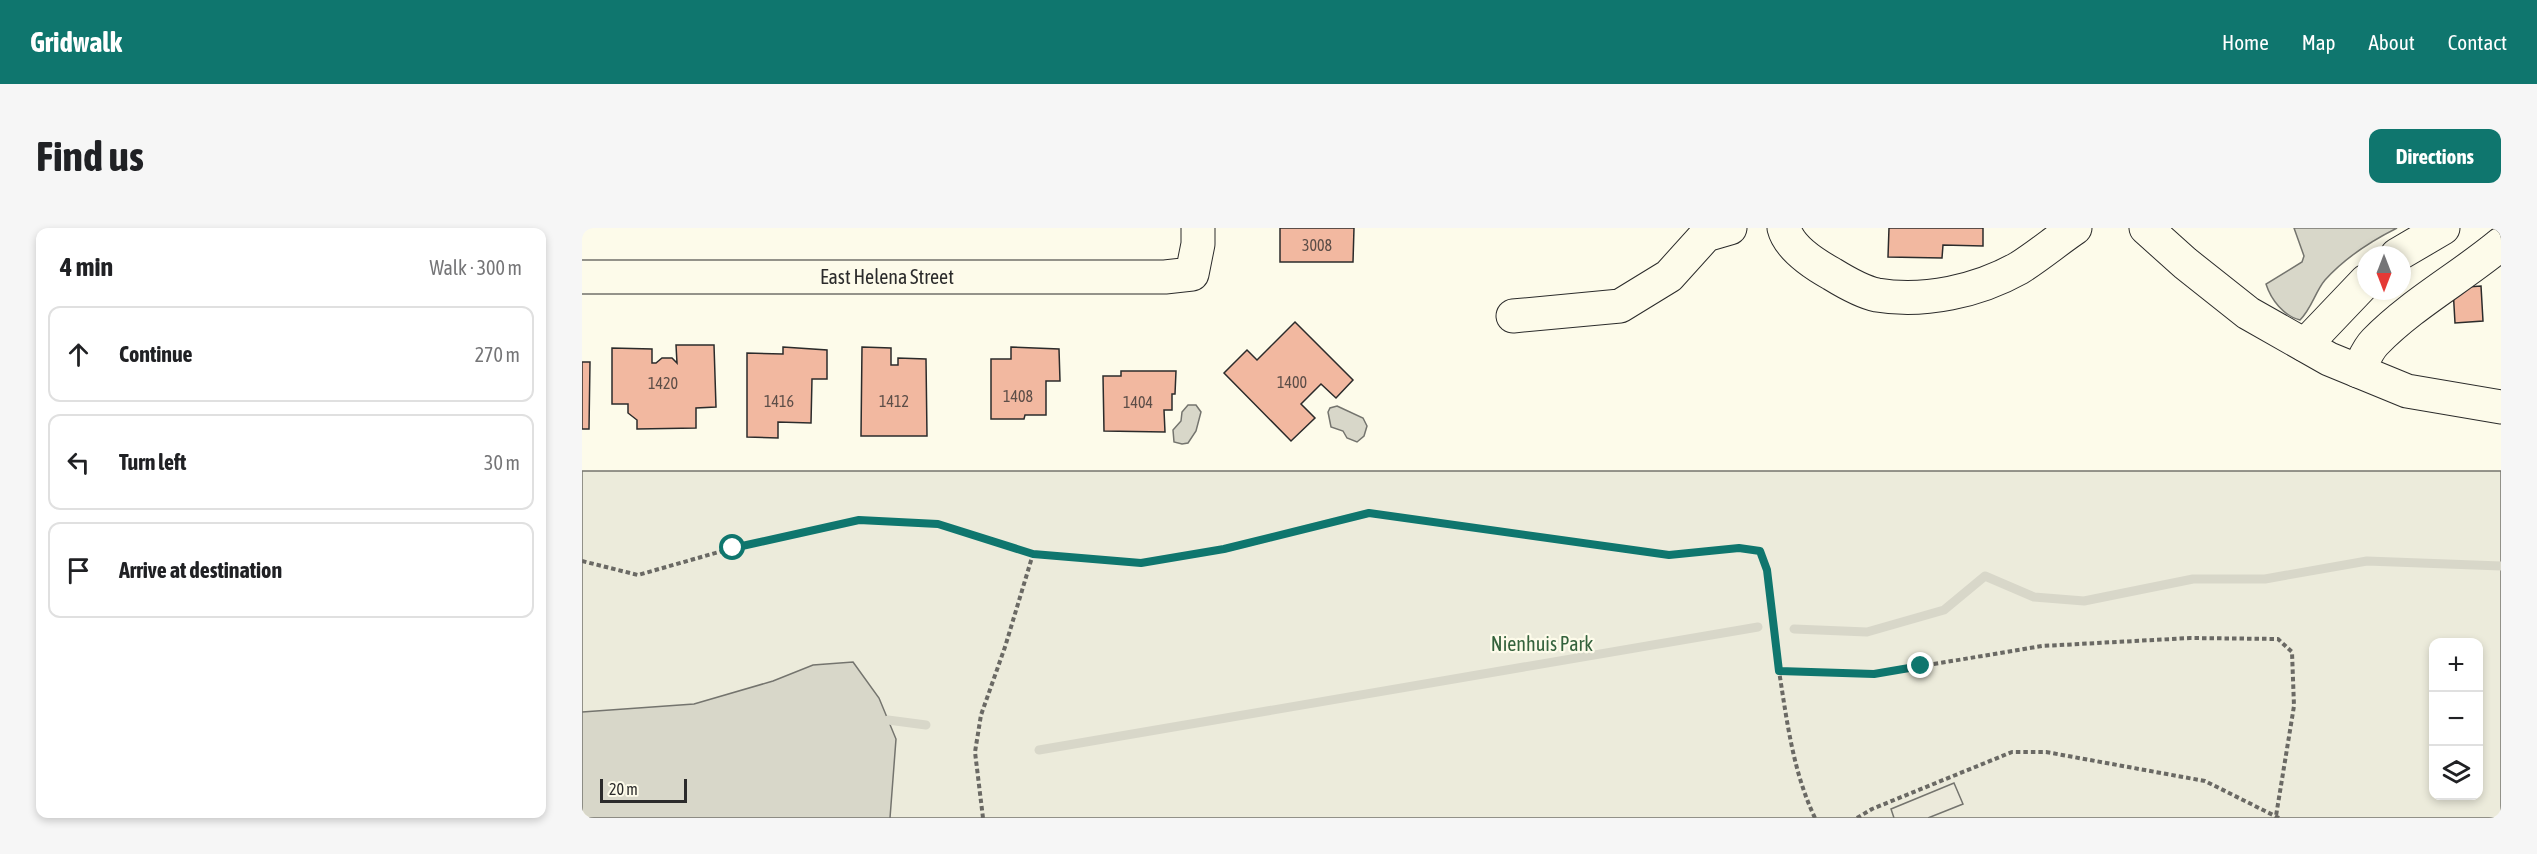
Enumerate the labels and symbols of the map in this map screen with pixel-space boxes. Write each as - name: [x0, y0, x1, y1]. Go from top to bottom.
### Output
- house number: 3008: [1302, 236, 1332, 254]
- north arrow: [2357, 246, 2411, 300]
- street label: East Helena Street: [820, 265, 954, 288]
- house number: 1400: [1277, 373, 1307, 391]
- house number: 1420: [648, 374, 678, 392]
- house number: 1408: [1003, 387, 1033, 405]
- house number: 1416: [764, 392, 794, 410]
- house number: 1412: [879, 392, 909, 410]
- house number: 1404: [1123, 393, 1153, 411]
- route start: [719, 534, 745, 560]
- park label: Nienhuis Park: [1491, 632, 1593, 655]
- route end: [1907, 652, 1933, 678]
- scale bar: [600, 776, 687, 804]

